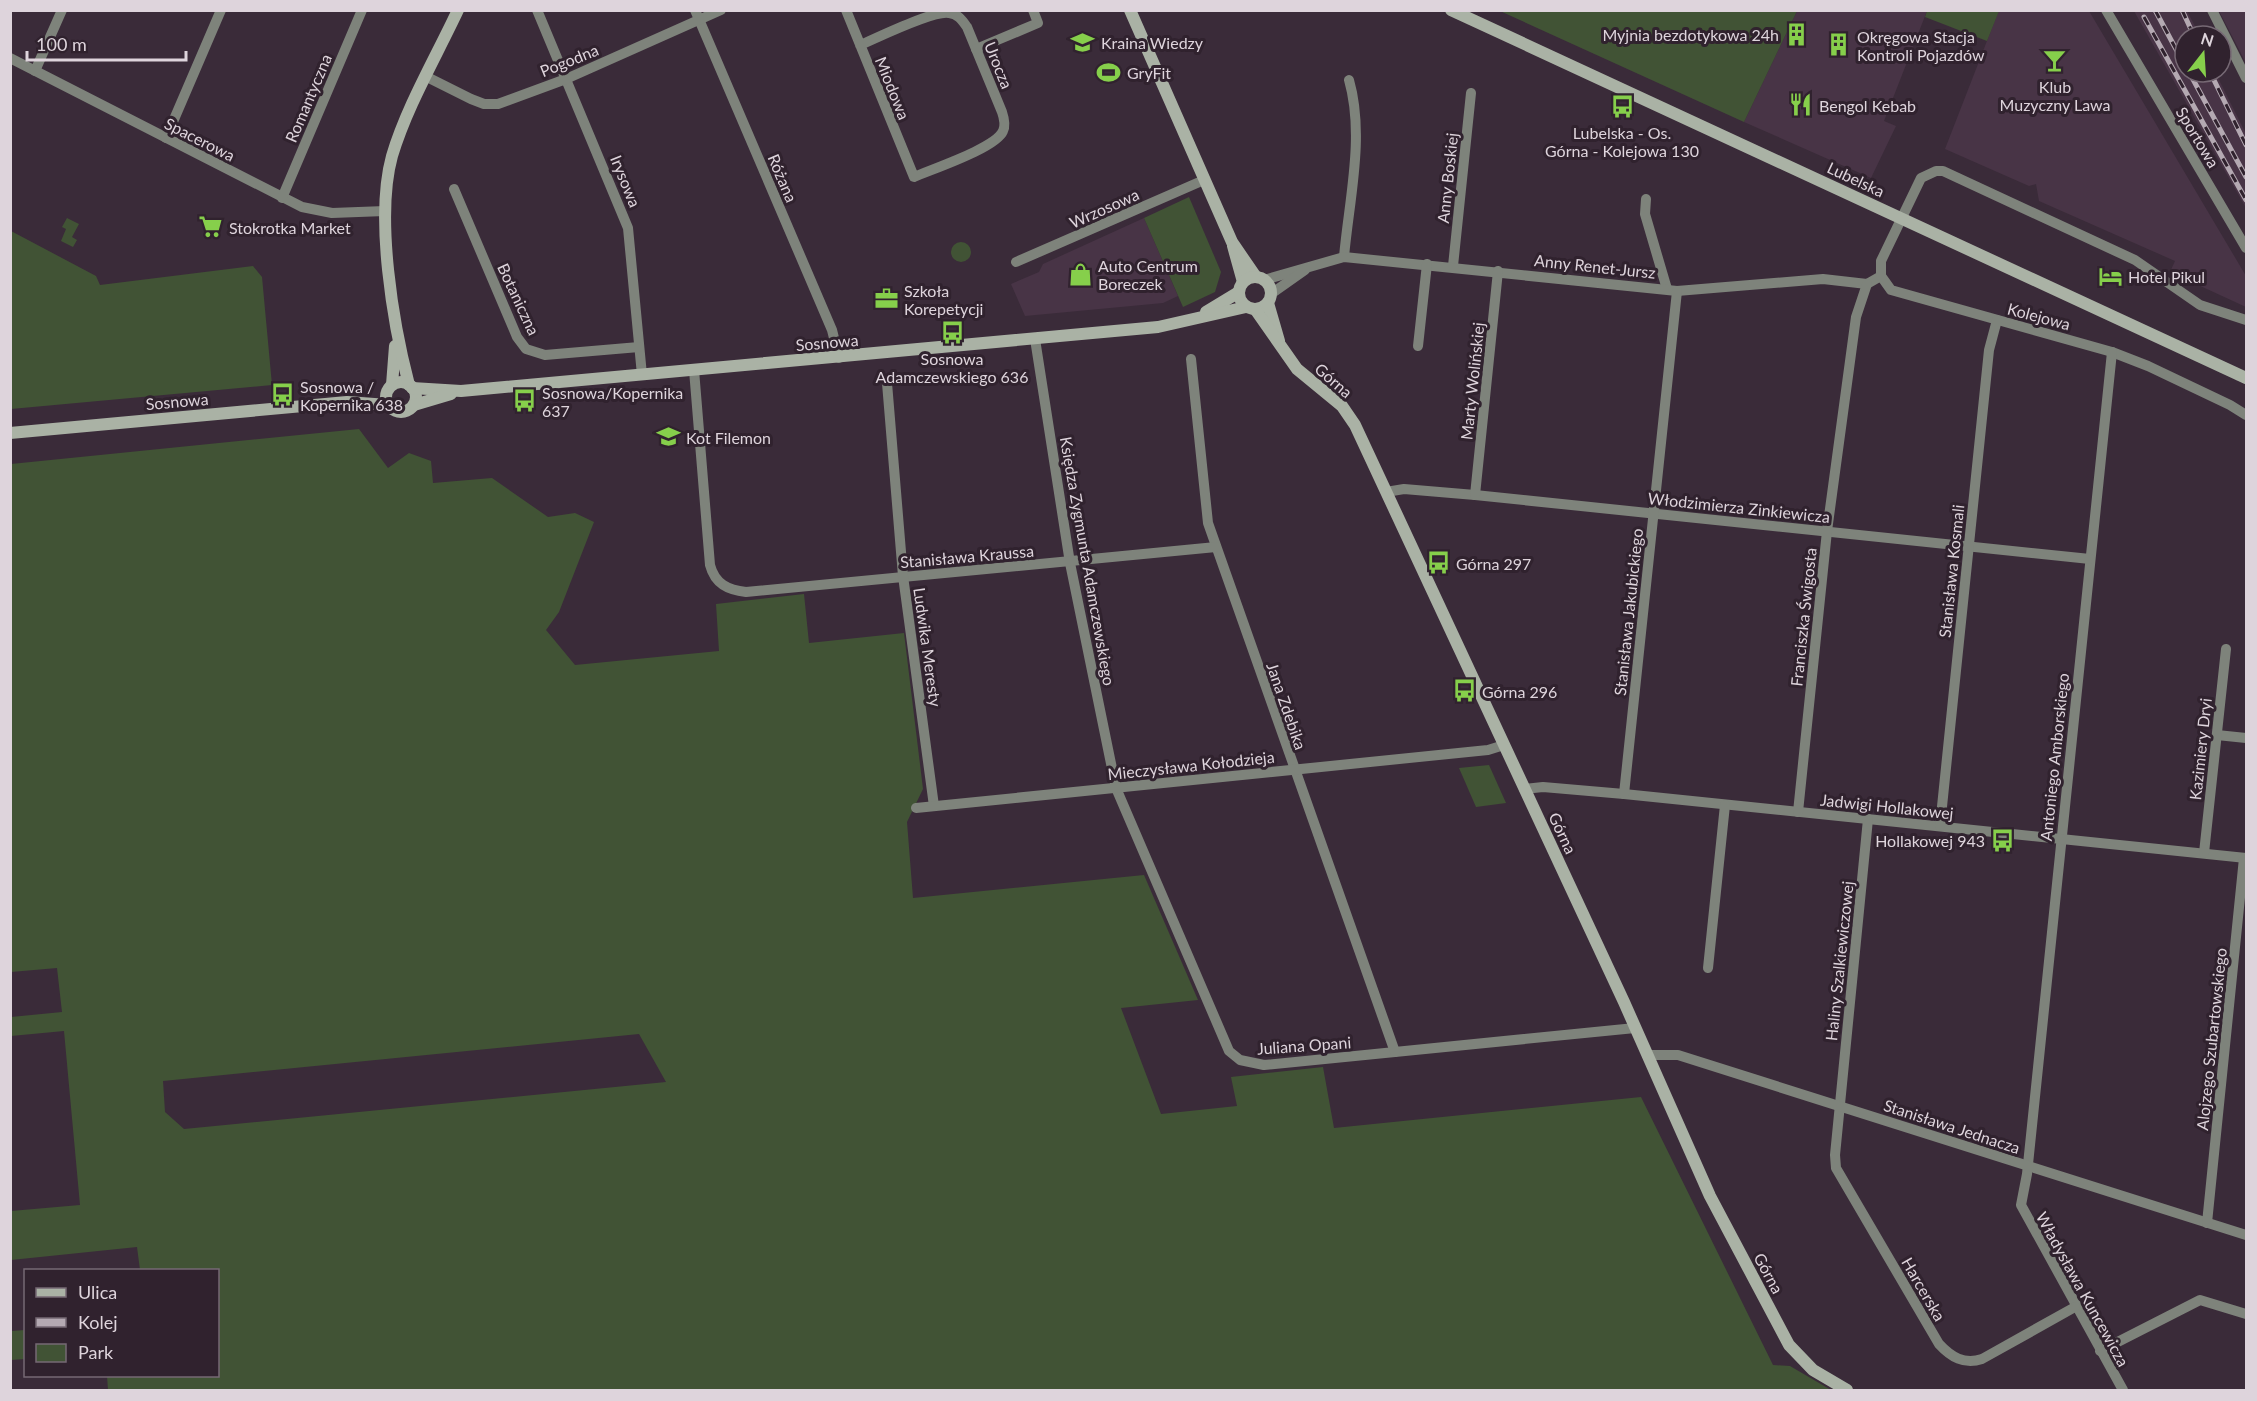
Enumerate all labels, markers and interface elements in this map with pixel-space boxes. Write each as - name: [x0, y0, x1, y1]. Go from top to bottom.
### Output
- building icon: Myjnia bezdotykowa 24h: [1784, 21, 1810, 47]
- scale bar: [27, 24, 186, 62]
- north arrow: [2173, 24, 2233, 84]
- place label: Myjnia bezdotykowa 24h: [1602, 25, 1779, 44]
- place label: Okręgowa Stacja Kontroli Pojazdów: [1857, 27, 1985, 64]
- text: N: [2199, 28, 2216, 50]
- school or university icon: Kraina Wiedzy: [1070, 29, 1096, 55]
- building icon: Okręgowa Stacja Kontroli Pojazdów: [1826, 32, 1852, 58]
- text: 100 m: [36, 33, 87, 55]
- place label: Kraina Wiedzy: [1101, 33, 1204, 52]
- street label: Urocza: [981, 39, 1017, 91]
- street label: Pogodna: [537, 40, 601, 80]
- bar icon: Klub Muzyczny Lawa: [2042, 48, 2068, 74]
- street label: Romantyczna: [281, 51, 335, 145]
- street label: Miodowa: [872, 54, 914, 122]
- sports icon: GryFit: [1096, 59, 1122, 85]
- place label: GryFit: [1127, 63, 1171, 82]
- place label: Klub Muzyczny Lawa: [2000, 77, 2110, 114]
- restaurant icon: Bengol Kebab: [1788, 92, 1814, 118]
- bus stop icon: Lubelska - Os. Górna - Kolejowa 130: [1609, 94, 1635, 120]
- place label: Bengol Kebab: [1819, 96, 1916, 115]
- street label: Sportowa: [2172, 103, 2224, 171]
- street label: Spacerowa: [162, 113, 238, 165]
- place label: Lubelska - Os. Górna - Kolejowa 130: [1545, 123, 1699, 160]
- street label: Anny Boskiej: [1433, 132, 1461, 224]
- street label: Różana: [764, 151, 802, 205]
- street label: Irysowa: [607, 152, 645, 210]
- street label: Lubelska: [1824, 158, 1888, 200]
- street label: Wrzosowa: [1066, 184, 1142, 232]
- supermarket icon: Stokrotka Market: [198, 214, 224, 240]
- place label: Stokrotka Market: [229, 218, 351, 237]
- street label: Anny Renet-Jursz: [1533, 250, 1657, 282]
- place label: Auto Centrum Boreczek: [1098, 256, 1198, 293]
- street label: Botaniczna: [494, 260, 544, 338]
- shop icon: Auto Centrum Boreczek: [1067, 261, 1093, 287]
- hotel icon: Hotel Pikul: [2097, 263, 2123, 289]
- place label: Hotel Pikul: [2128, 267, 2205, 286]
- place label: Szkoła Korepetycji: [904, 281, 983, 318]
- office icon: Szkoła Korepetycji: [873, 286, 899, 312]
- street label: Kolejowa: [2005, 298, 2073, 334]
- bus stop icon: Sosnowa Adamczewskiego 636: [939, 320, 965, 346]
- street label: Marty Wolińskiej: [1456, 321, 1488, 441]
- street label: Sosnowa: [795, 330, 859, 354]
- place label: Sosnowa Adamczewskiego 636: [876, 349, 1028, 386]
- street label: Górna: [1311, 359, 1357, 401]
- place label: Sosnowa / Kopernika 638: [300, 377, 403, 414]
- bus stop icon: Sosnowa / Kopernika 638: [269, 382, 295, 408]
- place label: Sosnowa/Kopernika 637: [542, 383, 683, 420]
- bus stop icon: Sosnowa/Kopernika 637: [511, 388, 537, 414]
- street label: Sosnowa: [145, 389, 209, 413]
- school or university icon: Kot Filemon: [655, 424, 681, 450]
- place label: Kot Filemon: [686, 428, 771, 447]
- street label: Księdza Zygmunta Adamczewskiego: [1057, 435, 1119, 687]
- street label: Włodzimierza Zinkiewicza: [1647, 488, 1831, 526]
- street label: Stanisława Kosmali: [1935, 503, 1967, 639]
- street label: Stanisława Jakubickiego: [1610, 527, 1646, 697]
- street label: Stanisława Kraussa: [899, 541, 1035, 571]
- street label: Franciszka Świgosta: [1786, 547, 1820, 687]
- bus stop icon: Górna 297: [1425, 550, 1451, 576]
- place label: Górna 297: [1456, 554, 1531, 573]
- street label: Ludwika Meresty: [910, 586, 946, 709]
- street label: Jana Zdebika: [1263, 660, 1311, 752]
- street label: Antoniego Amborskiego: [2036, 672, 2072, 842]
- bus stop icon: Górna 296: [1451, 678, 1477, 704]
- place label: Górna 296: [1482, 682, 1557, 701]
- street label: Kazimiery Dryi: [2185, 697, 2215, 801]
- street label: Mieczysława Kołodzieja: [1107, 747, 1275, 783]
- street label: Jadwigi Hollakowej: [1819, 790, 1955, 822]
- street label: Górna: [1545, 809, 1581, 857]
- bus stop icon: Hollakowej 943: [1990, 827, 2016, 853]
- place label: Hollakowej 943: [1875, 831, 1985, 850]
- street label: Haliny Szalkiewiczowej: [1821, 880, 1857, 1042]
- street label: Alojzego Szubartowskiego: [2192, 947, 2230, 1131]
- street label: Juliana Opani: [1256, 1032, 1352, 1058]
- street label: Stanisława Jednacza: [1881, 1095, 2023, 1157]
- street label: Władysława Kuncewicza: [2033, 1208, 2133, 1370]
- street label: Górna: [1750, 1249, 1788, 1297]
- street label: Harcerska: [1898, 1254, 1950, 1324]
- legend: [24, 1269, 219, 1377]
- text: Ulica: [78, 1281, 117, 1303]
- text: Kolej: [78, 1311, 118, 1333]
- text: Park: [78, 1341, 114, 1363]

